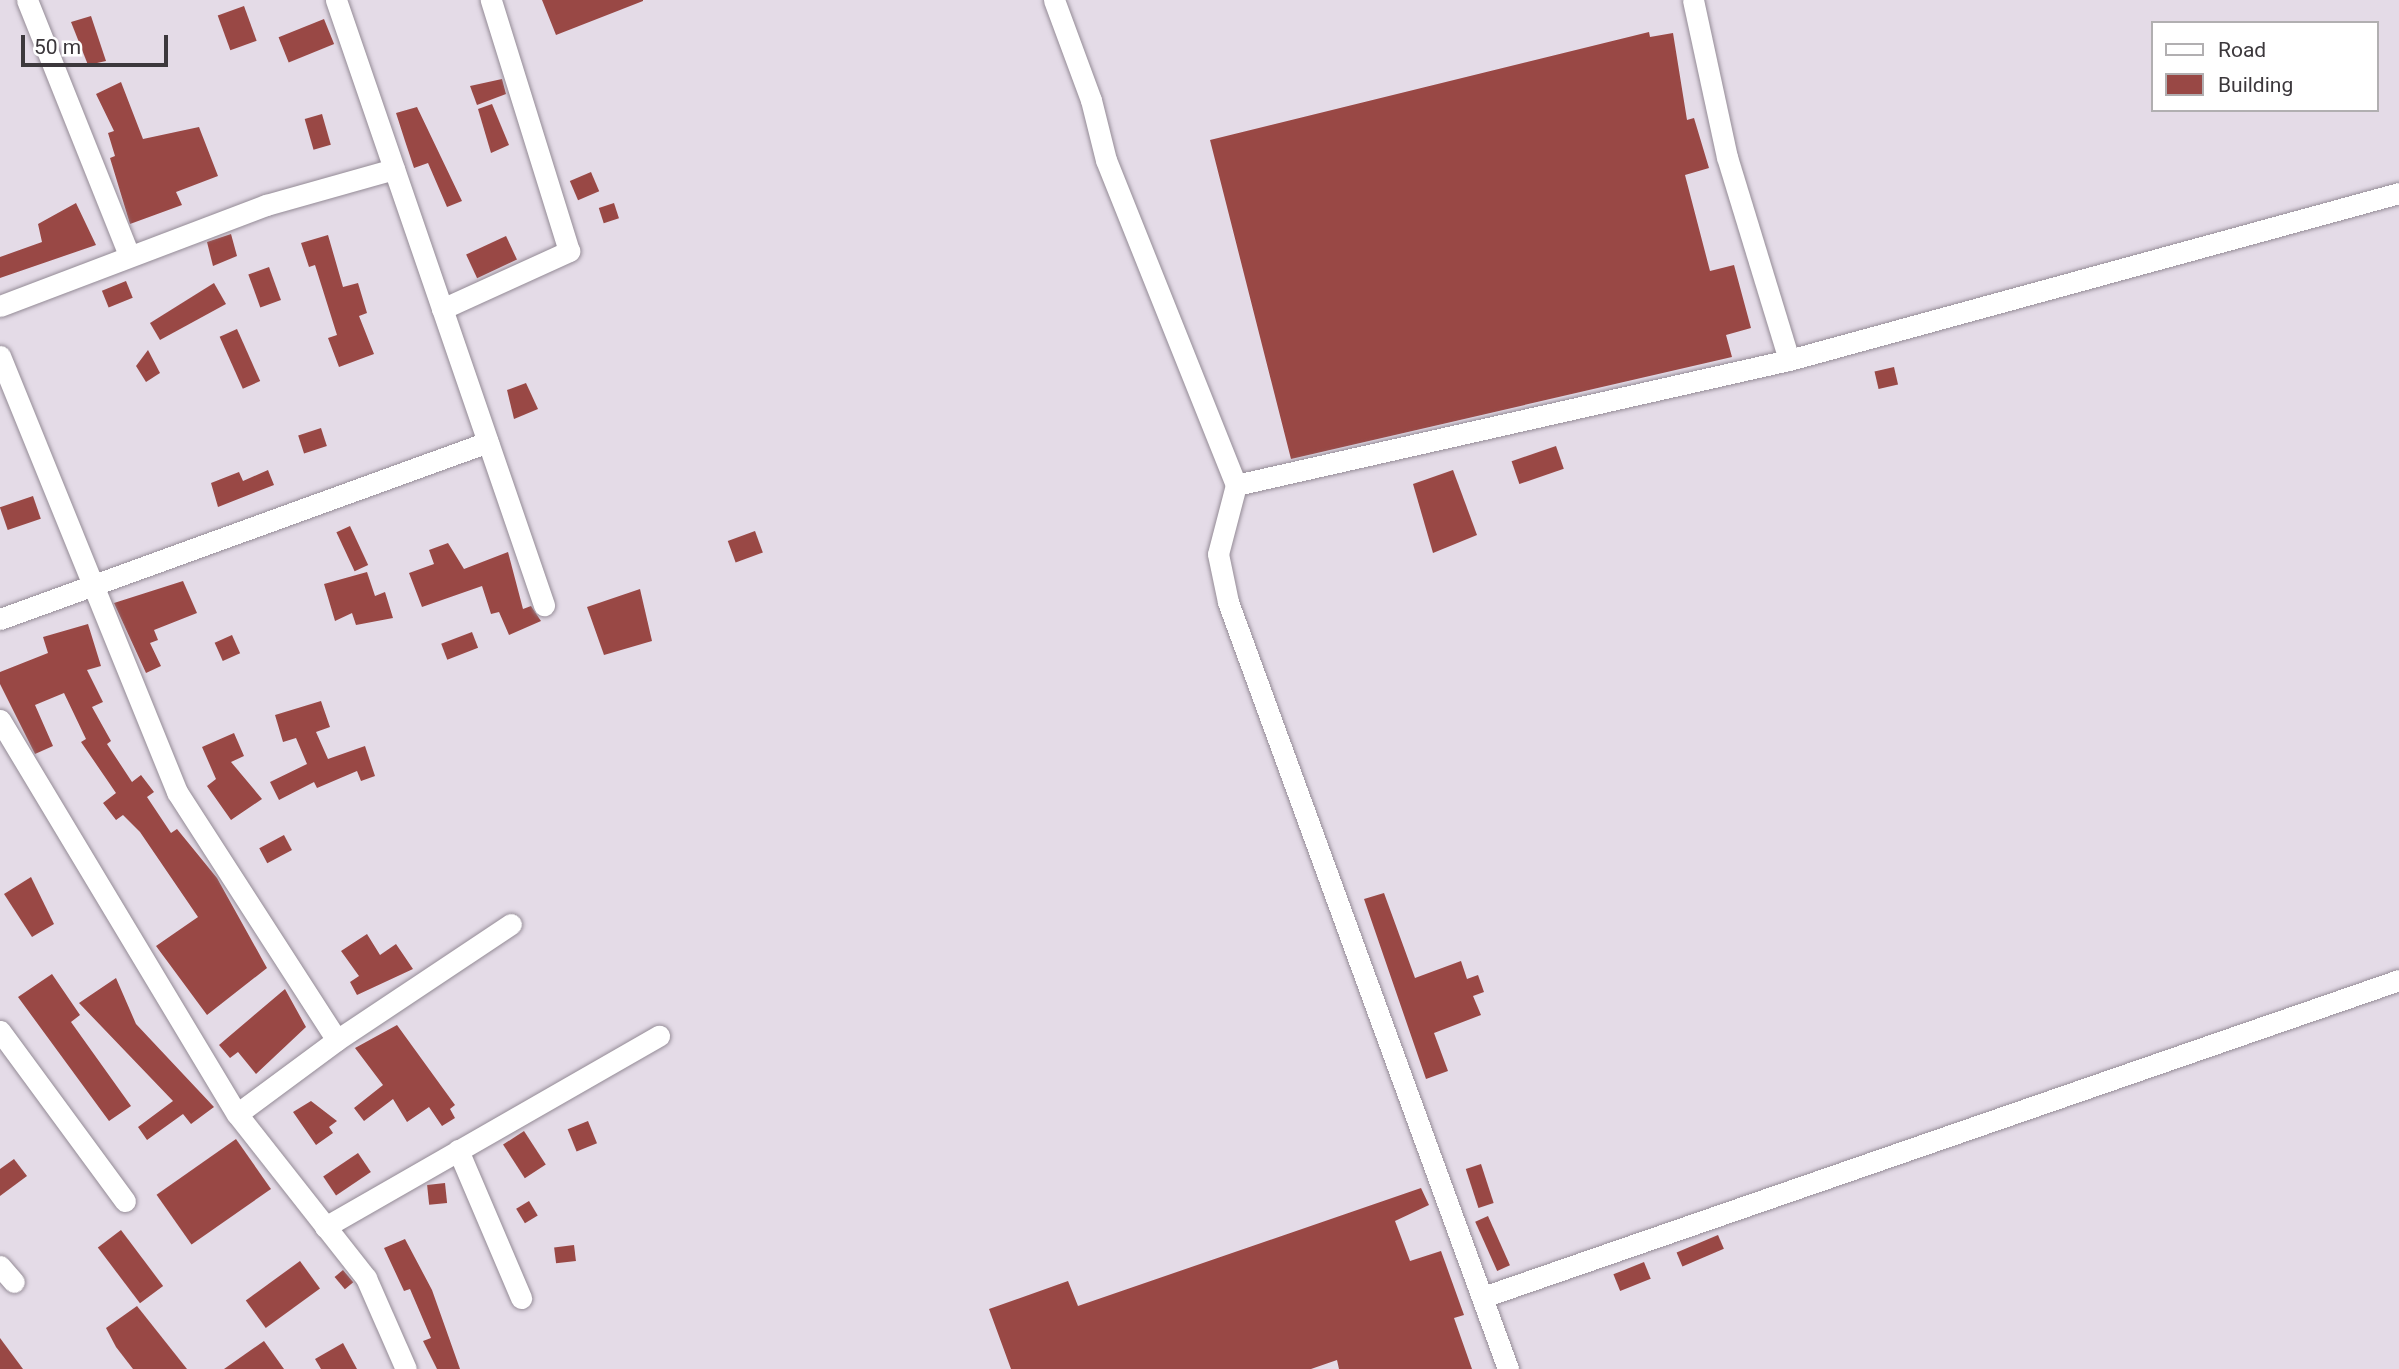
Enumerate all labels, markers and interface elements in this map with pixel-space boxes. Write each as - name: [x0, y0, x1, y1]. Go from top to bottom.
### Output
- scale bar: [24, 21, 172, 65]
- legend: [2150, 21, 2378, 112]
- text: 50 m: [34, 35, 81, 59]
- text: Road: [2218, 38, 2266, 62]
- text: Building: [2218, 73, 2293, 97]

